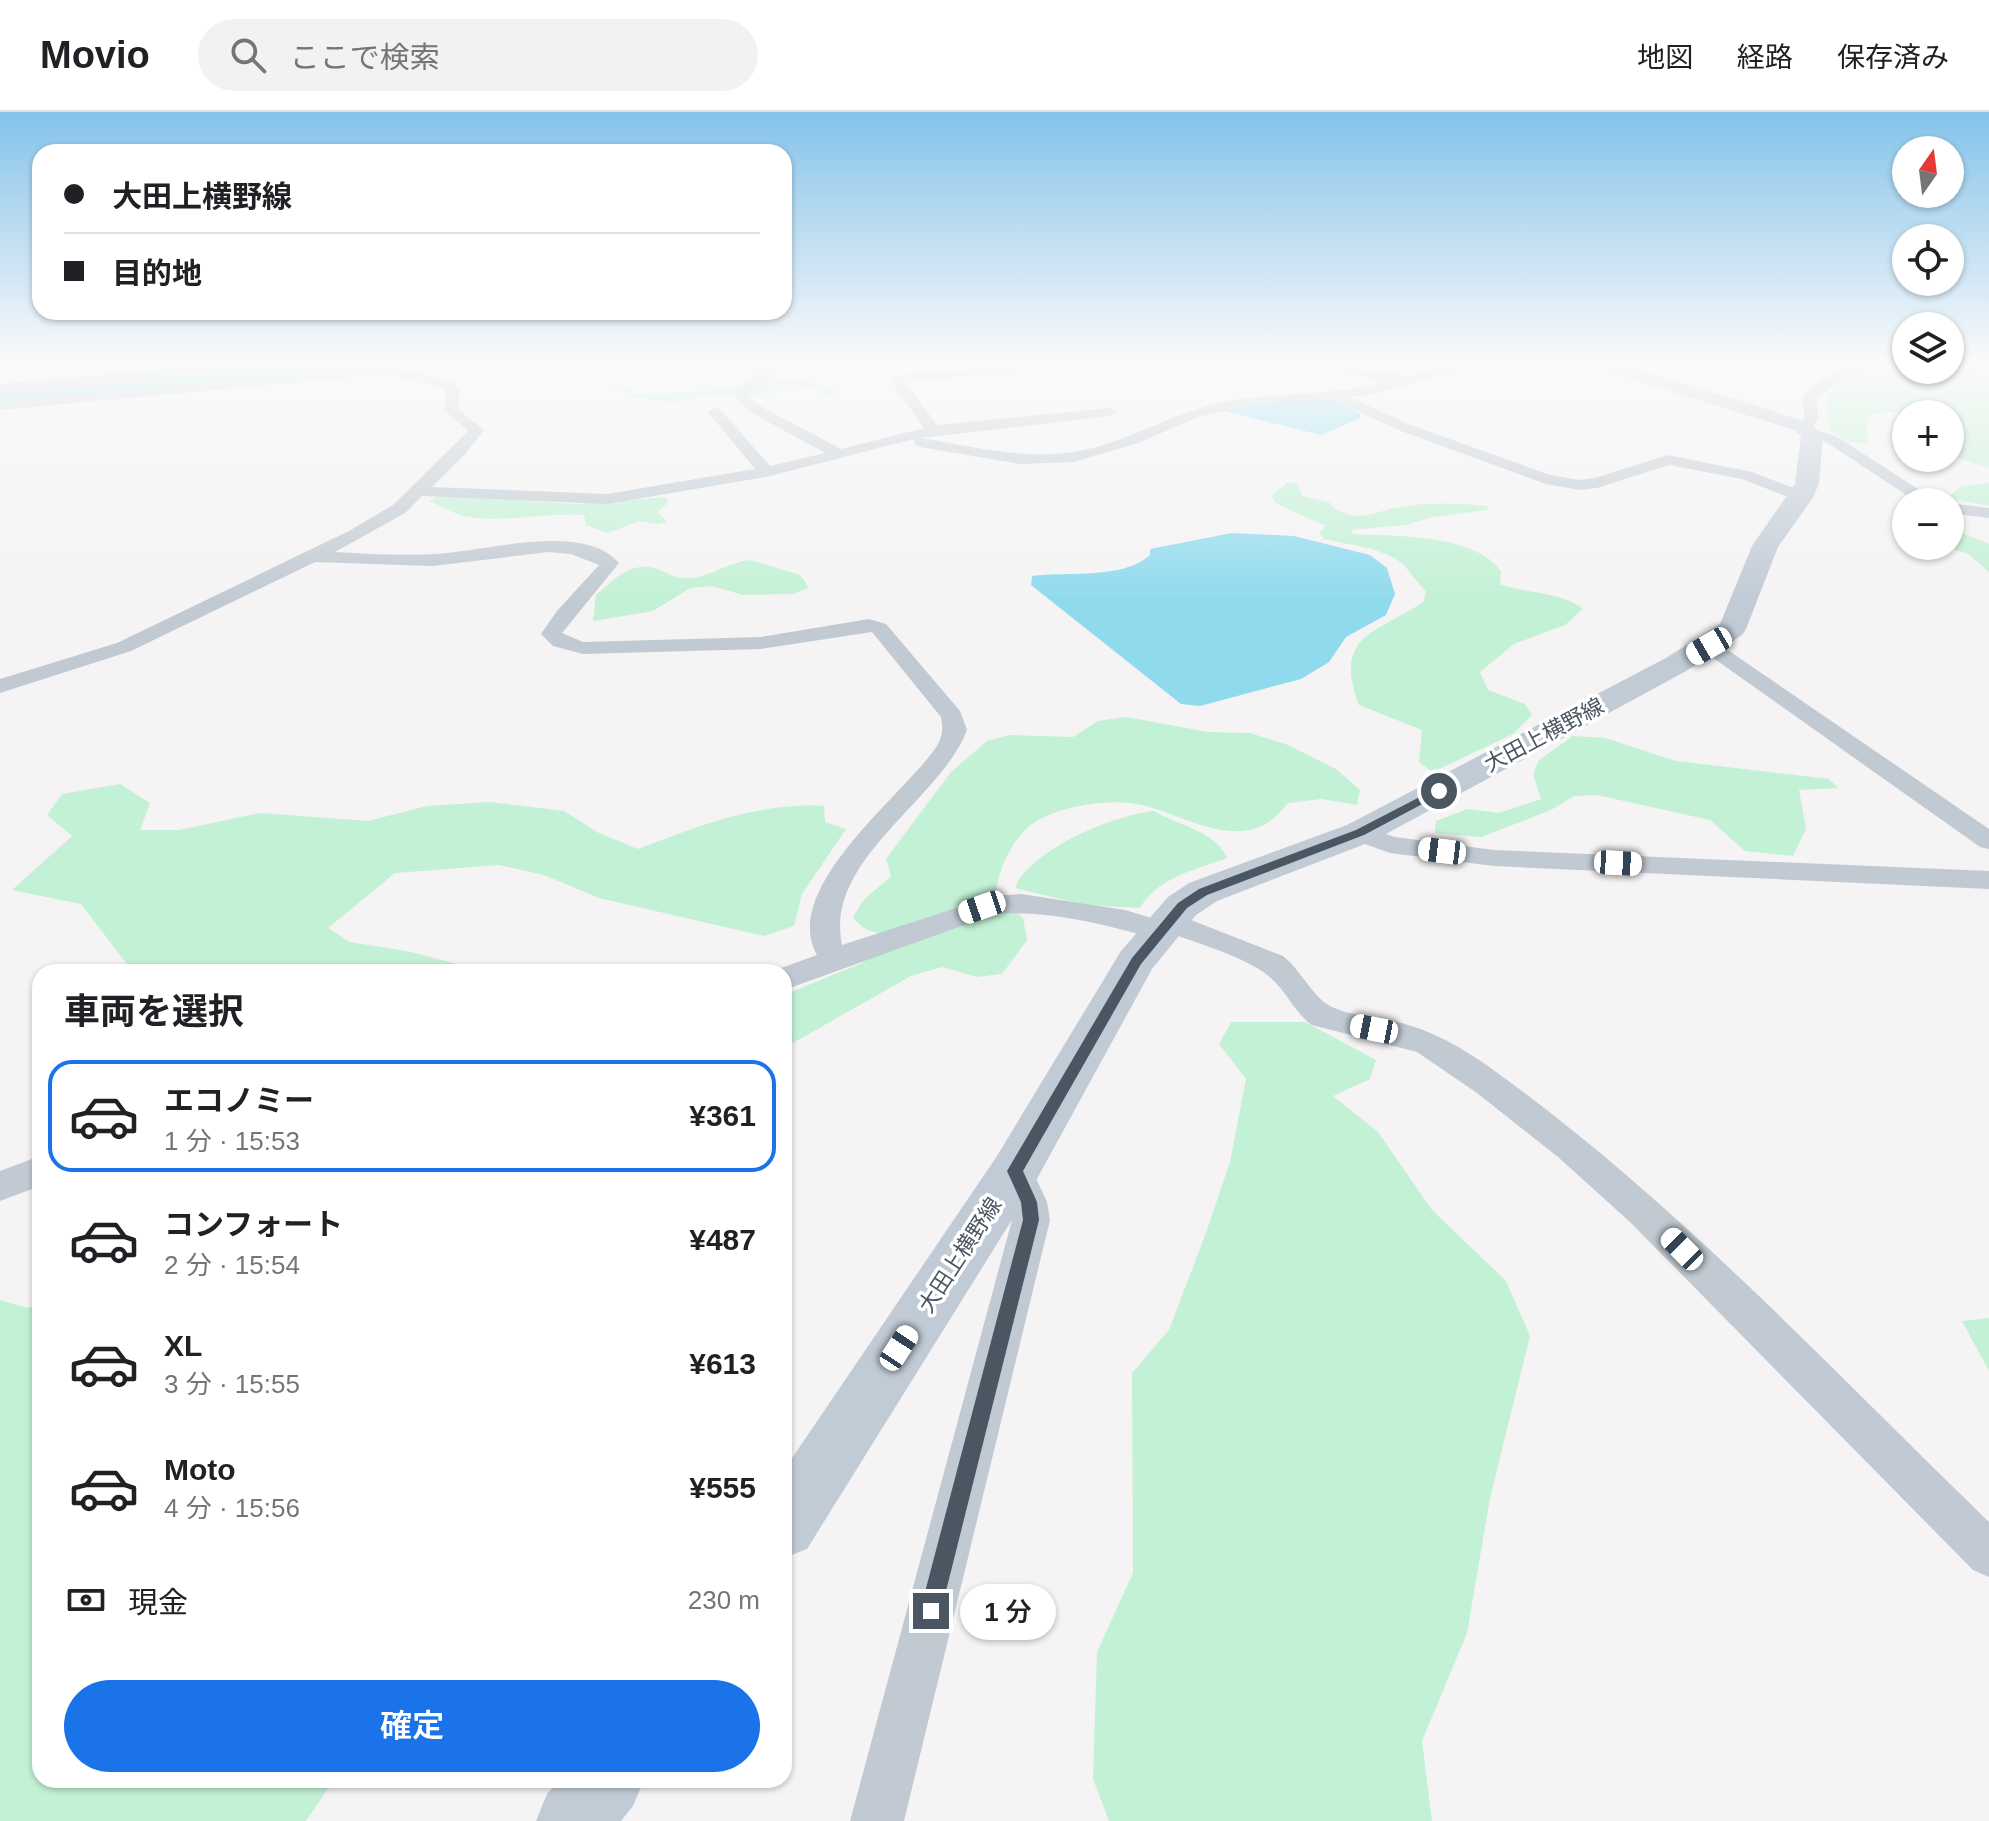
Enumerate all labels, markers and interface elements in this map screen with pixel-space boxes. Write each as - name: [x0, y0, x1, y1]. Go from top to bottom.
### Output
- search box: [198, 19, 758, 91]
- icon: search: [226, 33, 270, 77]
- text: Movio: [40, 34, 150, 76]
- text: ここで検索: [290, 41, 440, 74]
- text: 地図: [1637, 42, 1693, 73]
- text: 経路: [1737, 42, 1793, 73]
- text: 保存済み: [1837, 42, 1949, 73]
- north arrow: [1892, 136, 1964, 208]
- map controls: [1892, 136, 1964, 560]
- text: 大田上横野線: [112, 180, 292, 213]
- button: locate: [1892, 224, 1964, 296]
- text: 目的地: [112, 257, 202, 290]
- button: layers: [1892, 312, 1964, 384]
- button: +: [1892, 400, 1964, 472]
- button: −: [1892, 488, 1964, 560]
- car: [1682, 624, 1736, 668]
- street label: 大田上横野線: [1480, 693, 1608, 777]
- route start: [1421, 773, 1457, 809]
- car: [1417, 836, 1467, 866]
- car: [1593, 850, 1643, 876]
- car: [955, 888, 1009, 926]
- text: 車両を選択: [64, 991, 244, 1032]
- car: [1348, 1013, 1400, 1045]
- icon: car: [68, 1080, 140, 1152]
- text: エコノミー: [164, 1084, 314, 1117]
- text: ¥361: [689, 1099, 756, 1132]
- text: 1 分 · 15:53: [164, 1126, 300, 1156]
- street label: 大田上横野線: [914, 1193, 1006, 1317]
- icon: car: [68, 1204, 140, 1276]
- text: コンフォート: [164, 1208, 343, 1241]
- text: ¥487: [689, 1223, 756, 1256]
- car: [1657, 1224, 1707, 1274]
- text: 2 分 · 15:54: [164, 1250, 300, 1280]
- car: [876, 1321, 922, 1375]
- icon: car: [68, 1328, 140, 1400]
- text: XL: [164, 1329, 202, 1362]
- text: ¥613: [689, 1347, 756, 1380]
- text: 3 分 · 15:55: [164, 1369, 300, 1399]
- icon: car: [68, 1452, 140, 1524]
- text: Moto: [164, 1453, 236, 1486]
- text: ¥555: [689, 1471, 756, 1504]
- text: 4 分 · 15:56: [164, 1493, 300, 1523]
- icon: cash: [64, 1578, 108, 1622]
- callout: 1 分: [959, 1583, 1055, 1639]
- text: 230 m: [688, 1585, 760, 1615]
- text: 現金: [128, 1586, 188, 1619]
- route end: [913, 1593, 949, 1629]
- text: 1 分: [984, 1597, 1032, 1627]
- button: 確定: [64, 1680, 760, 1772]

